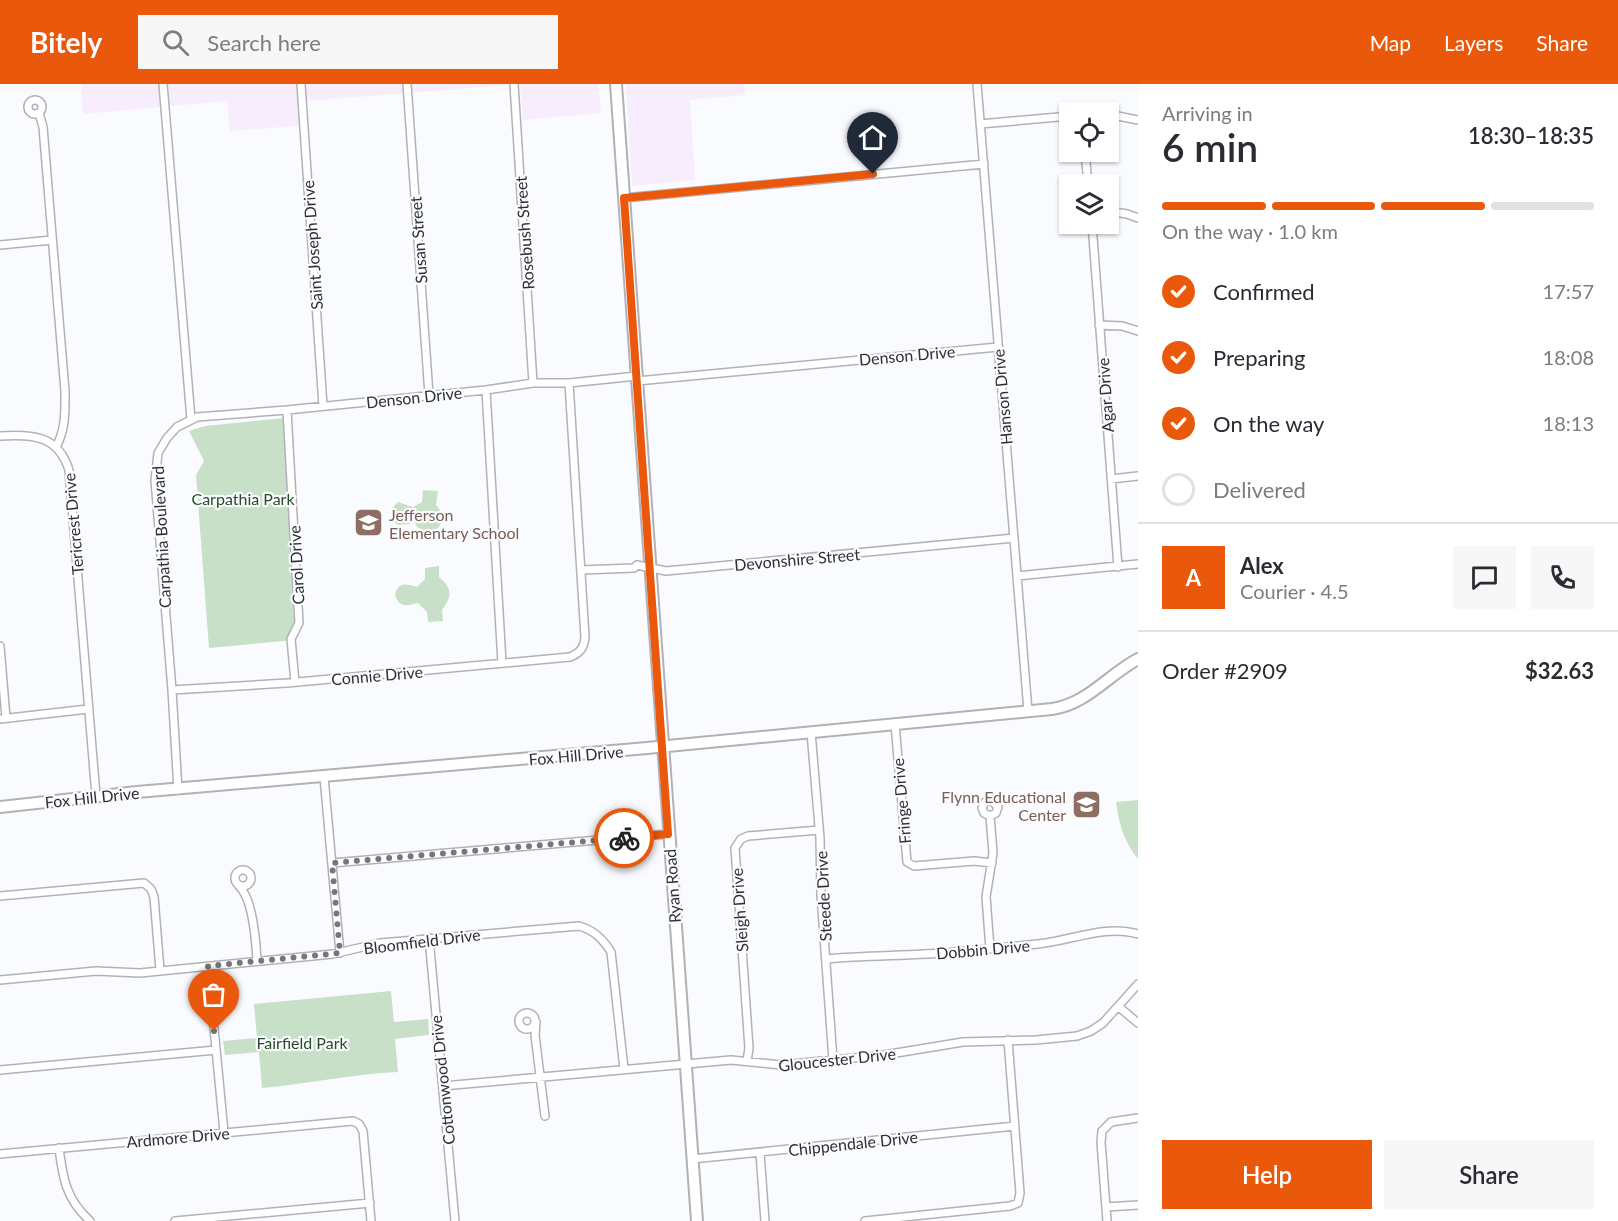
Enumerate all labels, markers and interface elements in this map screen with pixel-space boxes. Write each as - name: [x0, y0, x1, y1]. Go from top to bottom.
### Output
- search box: [138, 15, 558, 69]
- text: Bitely: [30, 25, 102, 59]
- icon: search: [159, 26, 192, 59]
- text: Search here: [207, 29, 321, 56]
- text: Map: [1370, 30, 1411, 55]
- text: Layers: [1444, 30, 1503, 55]
- text: Share: [1536, 30, 1588, 55]
- text: Arriving in: [1162, 101, 1253, 125]
- map controls: [1059, 102, 1119, 234]
- button: locate: [1059, 102, 1119, 162]
- pin: [847, 112, 898, 174]
- icon: home: [856, 121, 889, 154]
- text: 18:30–18:35: [1468, 122, 1594, 149]
- text: 6 min: [1162, 124, 1258, 170]
- button: layers: [1059, 174, 1119, 234]
- street label: Rosebush Street: [511, 175, 537, 290]
- street label: Saint Joseph Drive: [298, 180, 326, 310]
- street label: Susan Street: [405, 195, 431, 284]
- text: On the way · 1.0 km: [1162, 219, 1338, 243]
- icon: check: [1162, 275, 1195, 308]
- text: Confirmed: [1213, 278, 1315, 305]
- text: 17:57: [1543, 279, 1594, 303]
- street label: Denson Drive: [858, 341, 956, 369]
- icon: check: [1162, 341, 1195, 374]
- text: Preparing: [1213, 344, 1305, 371]
- text: 18:08: [1543, 345, 1594, 369]
- street label: Hanson Drive: [988, 348, 1016, 446]
- street label: Agar Drive: [1093, 357, 1117, 433]
- street label: Denson Drive: [365, 383, 463, 411]
- icon: check: [1162, 407, 1195, 440]
- text: On the way: [1213, 410, 1324, 437]
- text: 18:13: [1543, 411, 1594, 435]
- street label: Carpathia Boulevard: [148, 465, 174, 609]
- street label: Tericrest Drive: [59, 472, 87, 576]
- text: Delivered: [1213, 476, 1306, 503]
- park label: Carpathia Park: [191, 489, 295, 508]
- place label: Jefferson Elementary School: [389, 505, 519, 542]
- school or university icon: Jefferson Elementary School: [352, 507, 384, 539]
- street label: Carol Drive: [284, 525, 308, 605]
- street label: Devonshire Street: [733, 544, 861, 574]
- button: chat: [1453, 546, 1516, 609]
- button: phone: [1531, 546, 1594, 609]
- text: Alex: [1240, 552, 1284, 579]
- text: A: [1186, 564, 1201, 591]
- text: Courier · 4.5: [1240, 579, 1349, 603]
- text: Order #2909: [1162, 657, 1288, 684]
- text: $32.63: [1525, 657, 1594, 684]
- street label: Connie Drive: [330, 662, 424, 688]
- street label: Fox Hill Drive: [528, 741, 624, 769]
- street label: Fringe Drive: [888, 757, 914, 845]
- street label: Fox Hill Drive: [44, 783, 140, 811]
- place label: Flynn Educational Center: [941, 787, 1066, 824]
- school or university icon: Flynn Educational Center: [1071, 789, 1103, 821]
- courier: [594, 808, 654, 868]
- icon: bike: [608, 822, 641, 855]
- street label: Ryan Road: [660, 848, 684, 924]
- street label: Steede Drive: [811, 850, 835, 942]
- street label: Sleigh Drive: [727, 867, 751, 953]
- street label: Bloomfield Drive: [362, 924, 482, 958]
- street label: Dobbin Drive: [935, 935, 1031, 963]
- pin: [188, 969, 239, 1031]
- icon: bag: [197, 978, 230, 1011]
- street label: Cottonwood Drive: [426, 1014, 458, 1146]
- park label: Fairfield Park: [256, 1033, 348, 1052]
- street label: Gloucester Drive: [777, 1043, 897, 1075]
- street label: Ardmore Drive: [126, 1123, 230, 1151]
- street label: Chippendale Drive: [787, 1127, 919, 1159]
- button: Help: [1162, 1140, 1372, 1209]
- button: Share: [1384, 1140, 1594, 1209]

